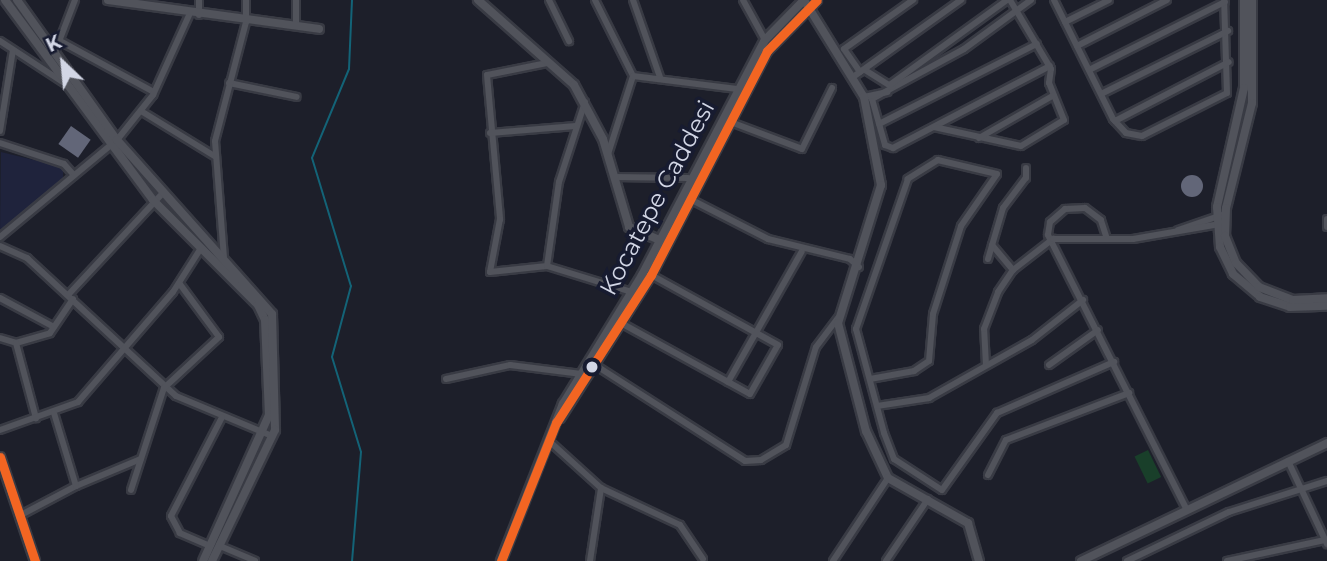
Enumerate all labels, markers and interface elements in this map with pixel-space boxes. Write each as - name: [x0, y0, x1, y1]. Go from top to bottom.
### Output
- north arrow: [28, 28, 98, 98]
- text: K: [42, 30, 65, 57]
- street label: Kocatepe Caddesi: [594, 96, 720, 300]
- unlabelled marker: [585, 360, 599, 374]

